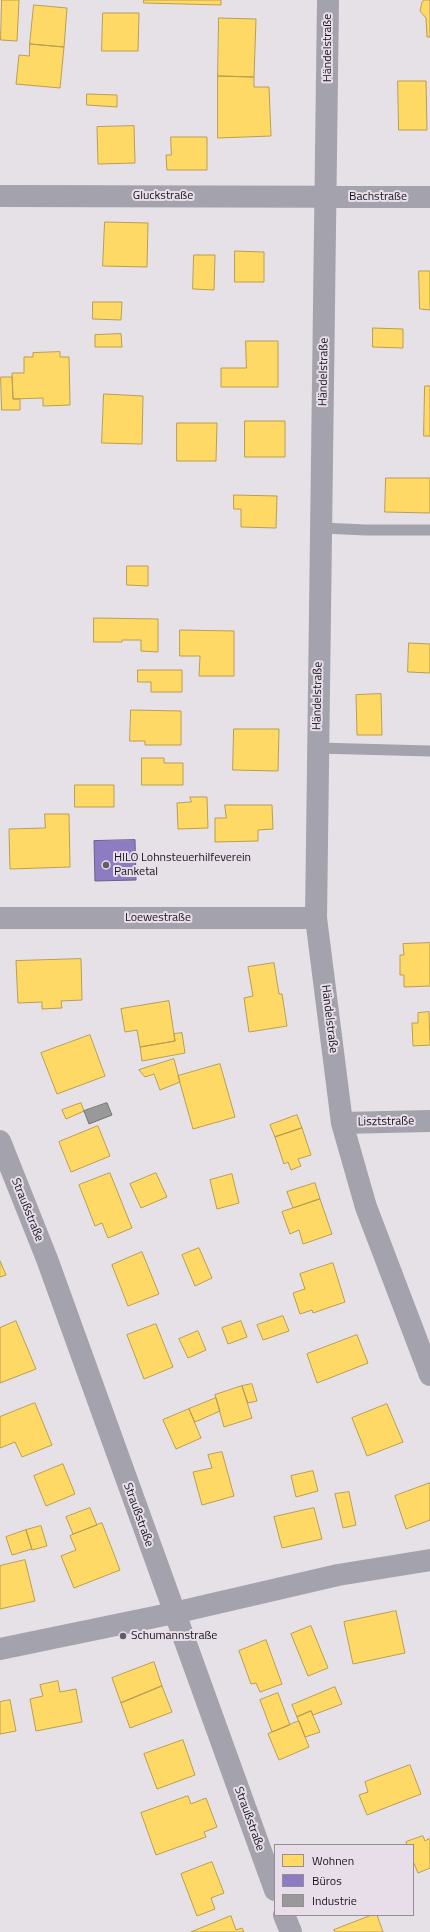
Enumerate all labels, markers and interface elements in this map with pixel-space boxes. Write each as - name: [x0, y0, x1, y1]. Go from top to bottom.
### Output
- street label: Händelstraße: [321, 14, 335, 82]
- street label: Gluckstraße: [133, 189, 193, 203]
- street label: Bachstraße: [349, 190, 407, 204]
- street label: Händelstraße: [316, 338, 332, 406]
- street label: Händelstraße: [310, 662, 326, 730]
- place label: HILO Lohnsteuerhilfeverein Panketal: [114, 851, 251, 879]
- marker: HILO Lohnsteuerhilfeverein Panketal: [101, 860, 111, 870]
- street label: Loewestraße: [125, 911, 191, 925]
- street label: Händelstraße: [318, 984, 340, 1054]
- street label: Lisztstraße: [358, 1114, 414, 1130]
- street label: Straußstraße: [8, 1176, 46, 1244]
- street label: Straußstraße: [120, 1481, 156, 1549]
- place label: Schumannstraße: [131, 1629, 217, 1643]
- marker: Schumannstraße: [118, 1631, 128, 1641]
- street label: Straußstraße: [231, 1785, 267, 1853]
- legend: [274, 1844, 414, 1916]
- text: Wohnen: [312, 1851, 354, 1870]
- text: Büros: [312, 1871, 342, 1890]
- text: Industrie: [312, 1891, 357, 1910]

